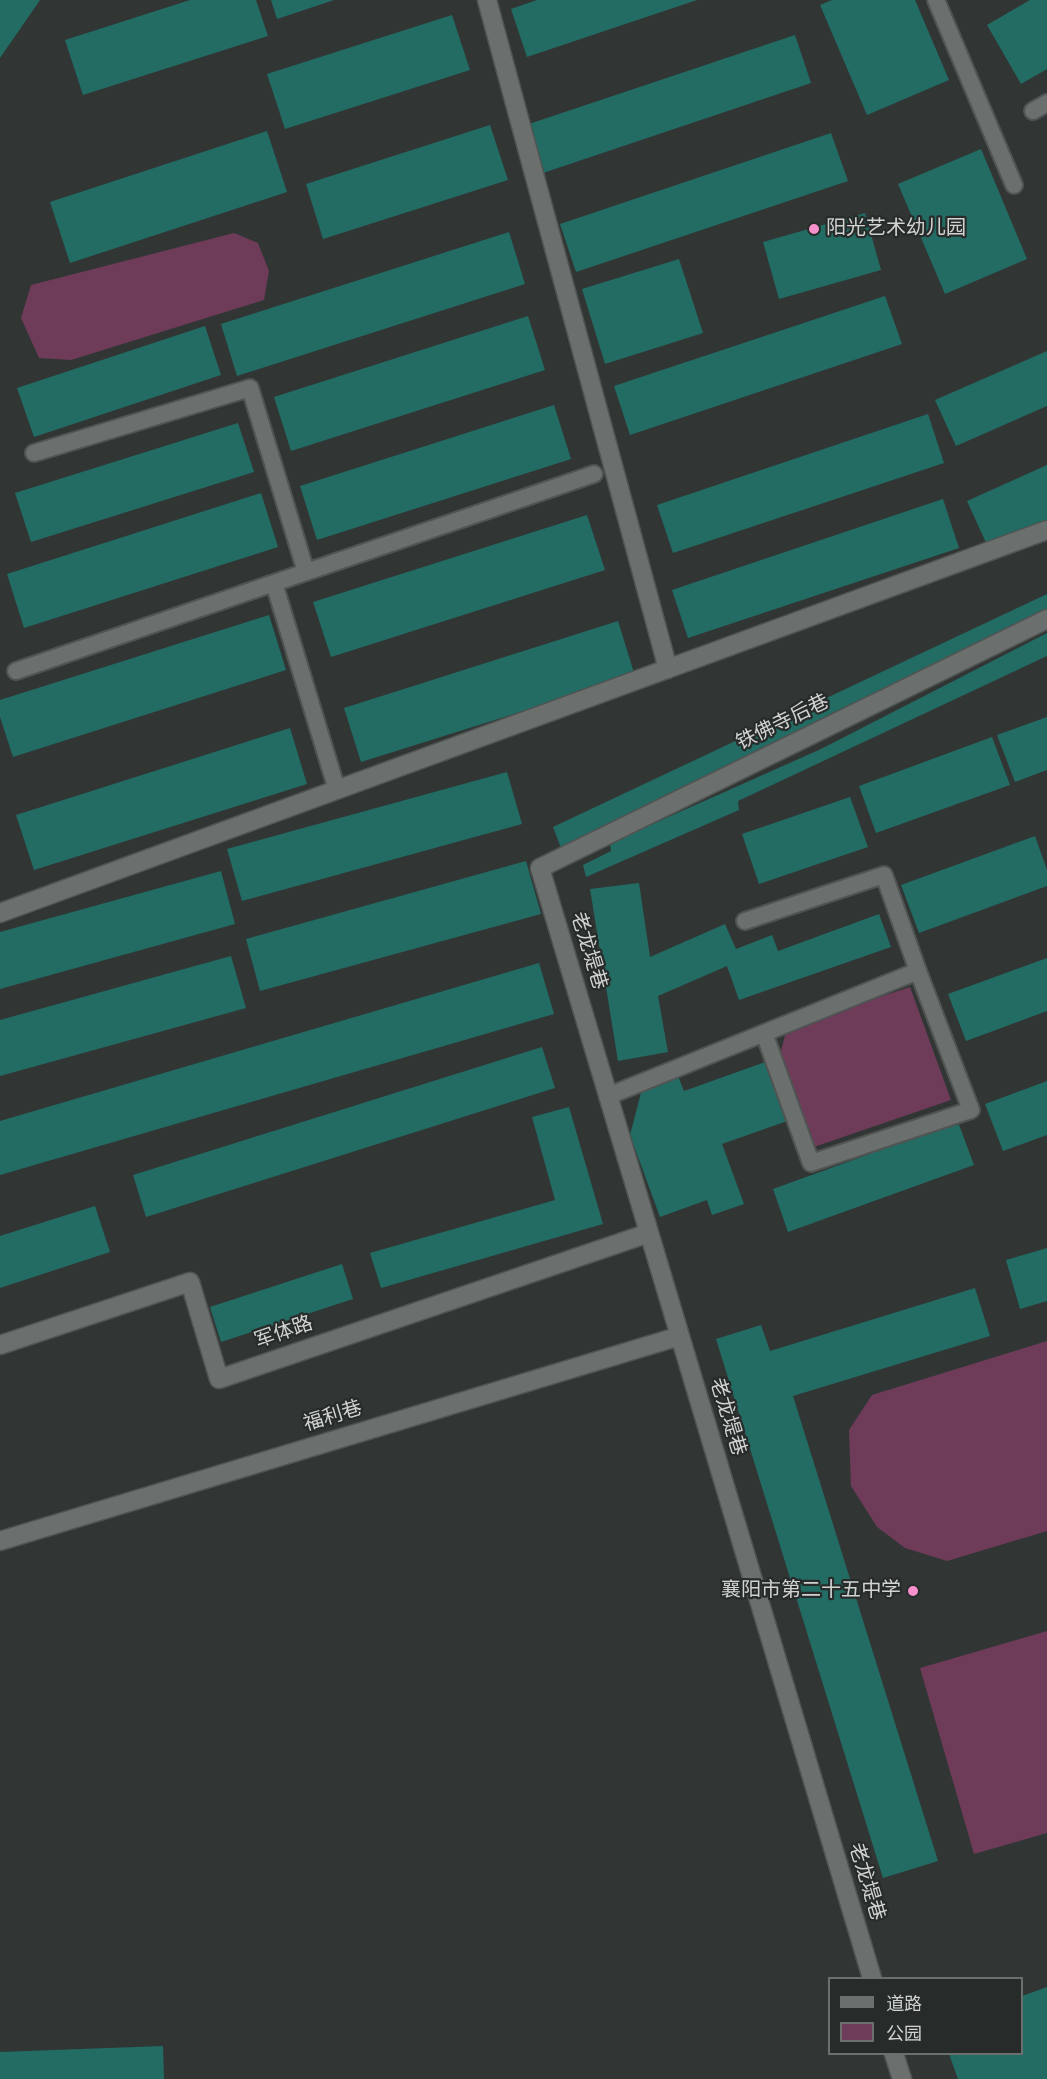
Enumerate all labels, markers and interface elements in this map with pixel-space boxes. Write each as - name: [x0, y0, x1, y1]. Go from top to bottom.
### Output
- place label: 阳光艺术幼儿园: [826, 217, 966, 241]
- marker: 阳光艺术幼儿园: [807, 222, 821, 236]
- street label: 铁佛寺后巷: [733, 690, 833, 756]
- street label: 老龙堤巷: [565, 909, 611, 993]
- street label: 军体路: [252, 1312, 316, 1354]
- street label: 老龙堤巷: [704, 1375, 750, 1459]
- street label: 福利巷: [301, 1397, 365, 1437]
- place label: 襄阳市第二十五中学: [721, 1579, 901, 1603]
- marker: 襄阳市第二十五中学: [906, 1584, 920, 1598]
- street label: 老龙堤巷: [843, 1840, 889, 1924]
- legend: [828, 1977, 1023, 2055]
- text: 道路: [886, 1994, 922, 2015]
- text: 公园: [886, 2024, 922, 2045]

